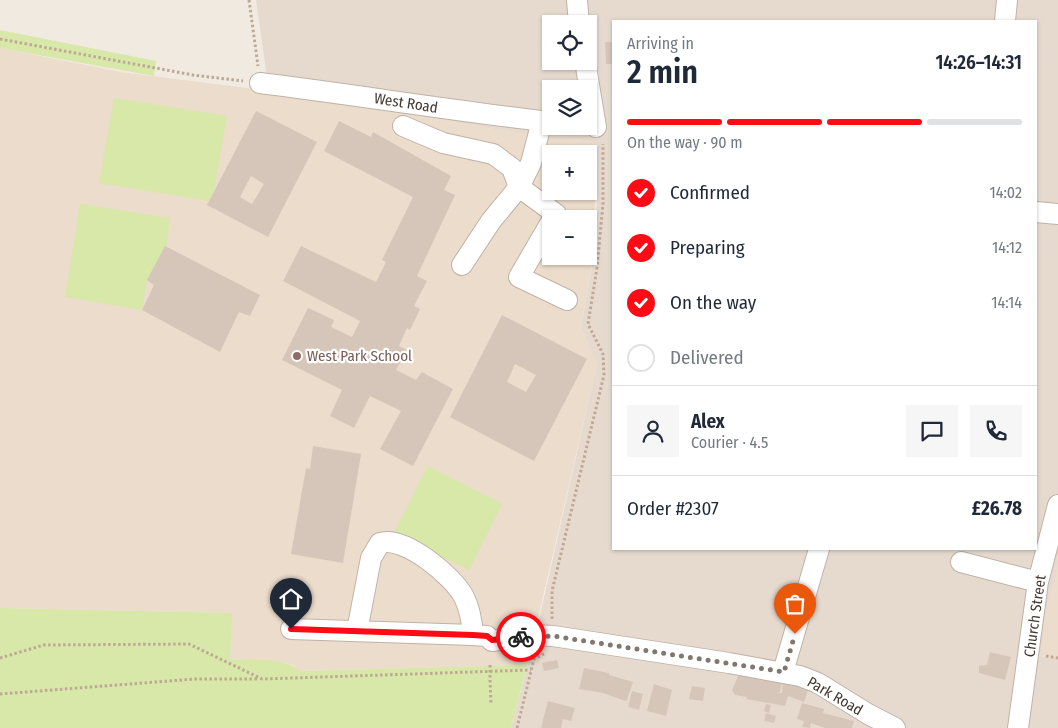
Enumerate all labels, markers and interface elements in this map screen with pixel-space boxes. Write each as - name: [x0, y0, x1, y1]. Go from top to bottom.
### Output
- map controls: [542, 15, 597, 265]
- button: locate: [542, 15, 597, 70]
- text: Arriving in: [627, 34, 694, 53]
- text: 14:26–14:31: [935, 51, 1022, 74]
- text: 2 min: [627, 53, 698, 91]
- button: layers: [542, 80, 597, 135]
- street label: West Road: [373, 89, 439, 117]
- text: On the way · 90 m: [627, 133, 743, 152]
- button: +: [542, 145, 597, 200]
- icon: check: [627, 179, 655, 207]
- text: Confirmed: [670, 181, 750, 204]
- text: 14:02: [989, 183, 1022, 202]
- button: −: [542, 210, 597, 265]
- icon: check: [627, 234, 655, 262]
- text: Preparing: [670, 236, 745, 259]
- text: 14:12: [992, 238, 1022, 257]
- icon: check: [627, 289, 655, 317]
- text: On the way: [670, 291, 756, 314]
- text: 14:14: [991, 293, 1022, 312]
- text: Delivered: [670, 346, 744, 369]
- place label: West Park School: [307, 347, 412, 365]
- marker: West Park School: [291, 350, 303, 362]
- button: person: [627, 405, 679, 457]
- button: chat: [906, 405, 958, 457]
- button: phone: [970, 405, 1022, 457]
- text: Alex: [691, 410, 725, 433]
- text: Courier · 4.5: [691, 433, 768, 452]
- text: Order #2307: [627, 497, 719, 520]
- text: £26.78: [972, 497, 1022, 520]
- street label: Church Street: [1020, 574, 1050, 658]
- pin: [270, 578, 312, 629]
- pin: [774, 583, 816, 634]
- icon: home: [277, 585, 305, 613]
- icon: bag: [781, 590, 809, 618]
- courier: [496, 612, 546, 662]
- icon: bike: [507, 623, 535, 651]
- street label: Park Road: [804, 673, 866, 719]

